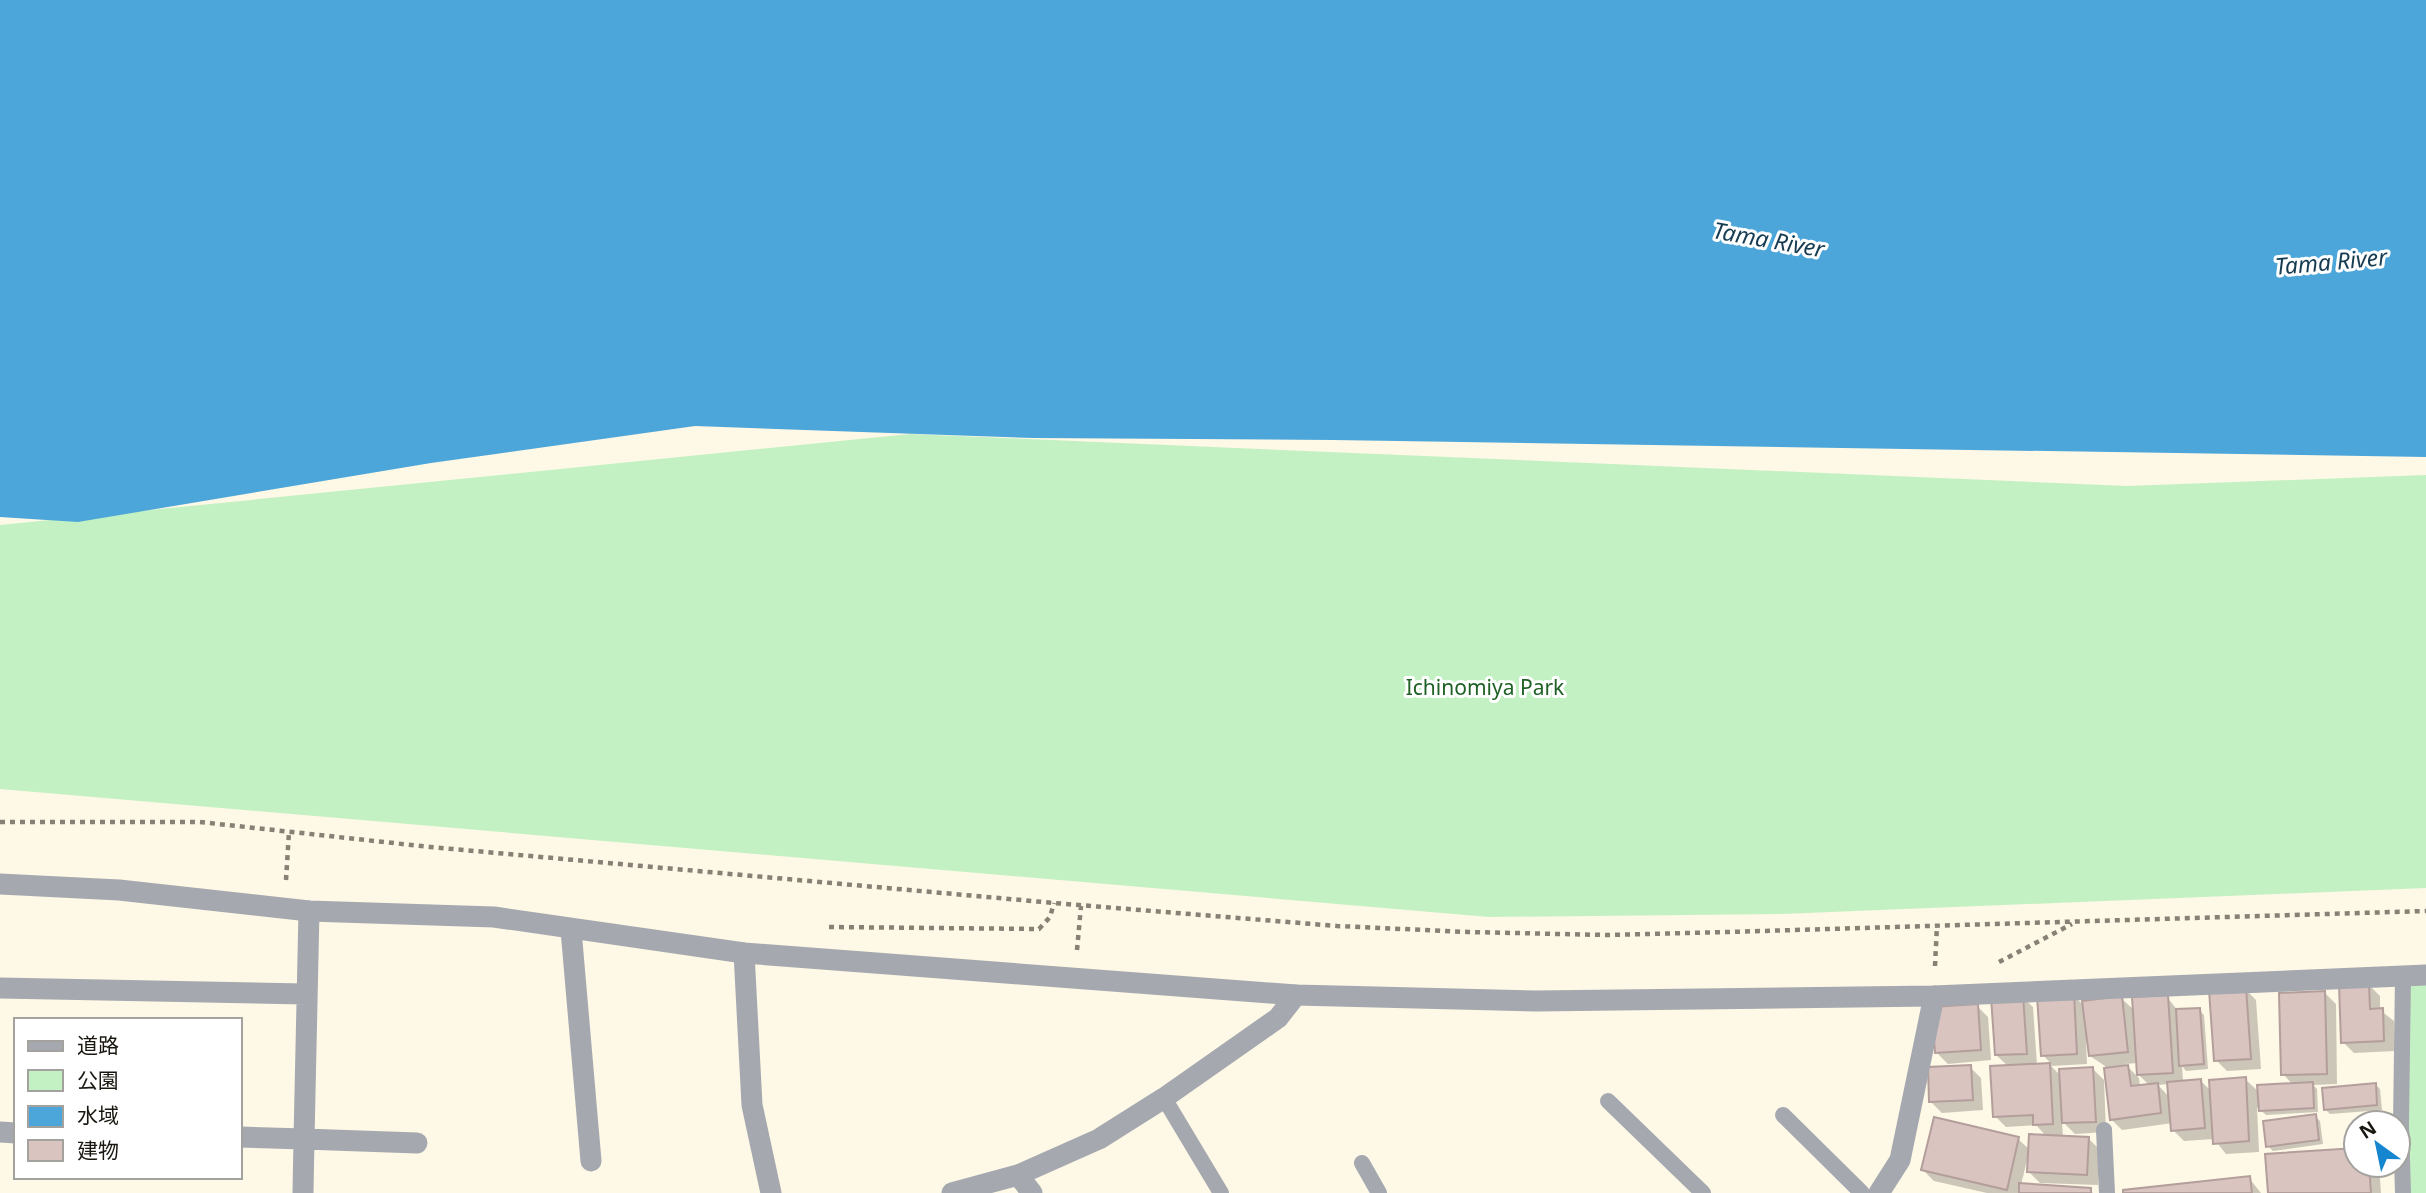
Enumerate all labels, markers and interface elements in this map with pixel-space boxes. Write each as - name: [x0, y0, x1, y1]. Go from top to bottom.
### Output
- water label: Tama River: [1711, 213, 1828, 265]
- water label: Tama River: [2274, 240, 2389, 282]
- park label: Ichinomiya Park: [1406, 673, 1565, 701]
- legend: [14, 1018, 242, 1179]
- text: 道路: [77, 1031, 119, 1059]
- text: 公園: [77, 1066, 119, 1094]
- text: 水域: [77, 1101, 119, 1129]
- north arrow: [2342, 1109, 2412, 1179]
- text: N: [2354, 1115, 2381, 1145]
- text: 建物: [77, 1136, 119, 1164]

